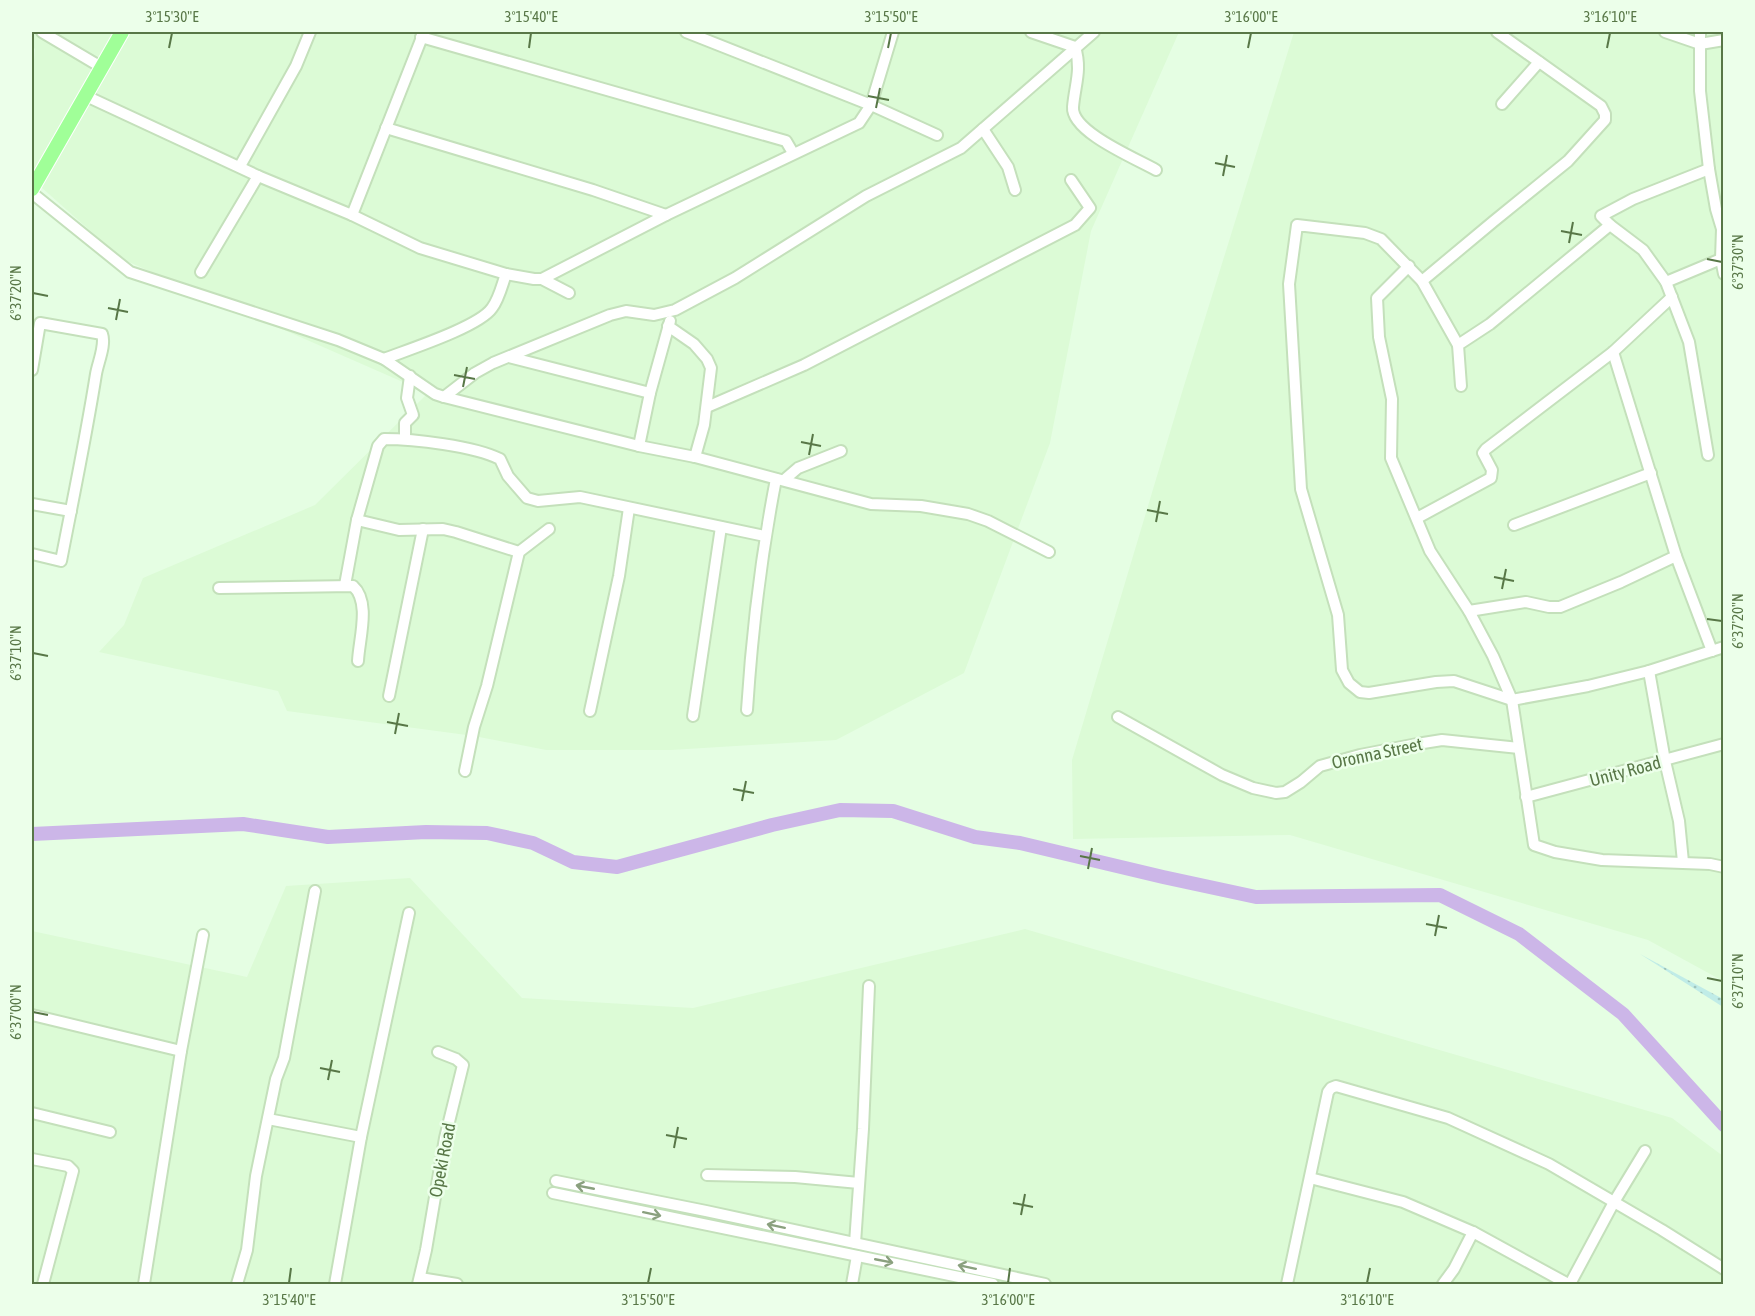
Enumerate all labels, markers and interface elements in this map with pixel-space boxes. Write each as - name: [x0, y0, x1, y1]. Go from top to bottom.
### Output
- text: 3°15'30"E: [145, 8, 199, 25]
- text: 3°15'40"E: [504, 8, 558, 25]
- text: 3°15'50"E: [864, 8, 918, 25]
- text: 3°16'00"E: [1224, 8, 1278, 25]
- text: 3°16'10"E: [1583, 8, 1637, 25]
- text: 6°37'30"N: [1729, 234, 1746, 290]
- text: 6°37'20"N: [7, 265, 24, 321]
- text: 6°37'20"N: [1729, 593, 1746, 649]
- text: 6°37'10"N: [7, 625, 24, 681]
- street label: Oronna Street: [1330, 733, 1424, 773]
- street label: Unity Road: [1587, 751, 1663, 791]
- text: 6°37'10"N: [1729, 953, 1746, 1009]
- text: 6°37'00"N: [7, 984, 24, 1040]
- street label: Opeki Road: [424, 1121, 460, 1199]
- one-way arrow: [576, 1181, 596, 1192]
- one-way arrow: [641, 1209, 661, 1220]
- one-way arrow: [767, 1220, 786, 1232]
- one-way arrow: [874, 1256, 893, 1267]
- one-way arrow: [958, 1261, 977, 1272]
- text: 3°15'40"E: [262, 1291, 316, 1308]
- text: 3°15'50"E: [621, 1291, 675, 1308]
- text: 3°16'00"E: [981, 1291, 1035, 1308]
- text: 3°16'10"E: [1340, 1291, 1394, 1308]

